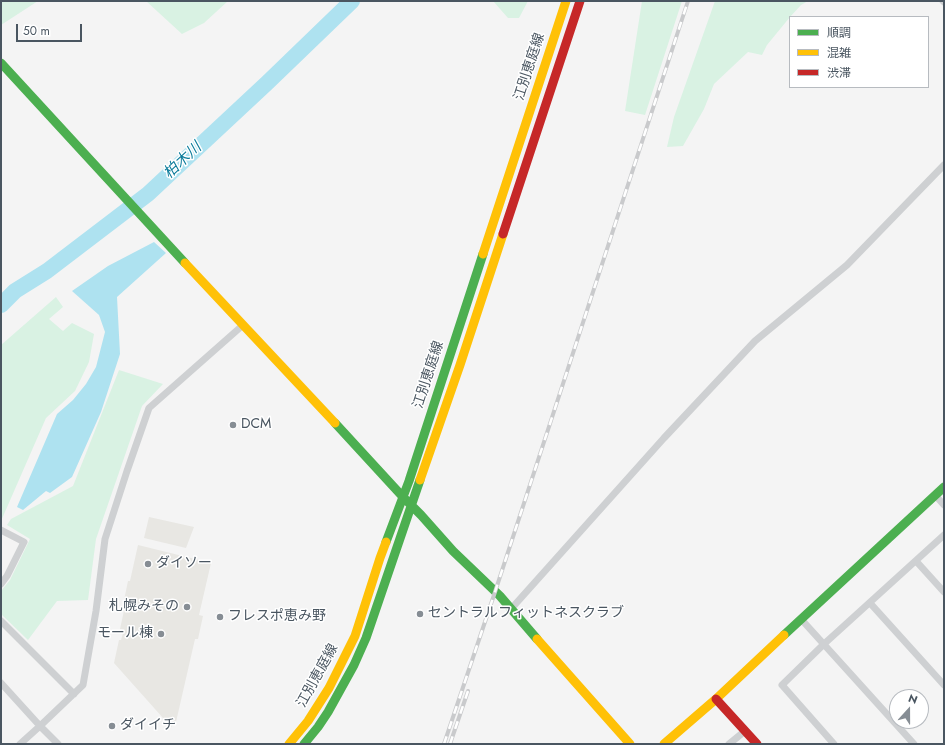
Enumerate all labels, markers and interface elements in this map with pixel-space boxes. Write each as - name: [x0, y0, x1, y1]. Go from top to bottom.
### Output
- scale bar: [18, 16, 84, 42]
- legend: [789, 16, 929, 88]
- text: 50 m: [23, 22, 50, 40]
- text: 順調: [827, 24, 851, 42]
- street label: 江別恵庭線: [511, 31, 549, 103]
- text: 混雑: [827, 44, 851, 62]
- text: 渋滞: [827, 64, 851, 82]
- water label: 柏木川: [160, 139, 206, 183]
- street label: 江別恵庭線: [410, 339, 448, 411]
- place label: DCM: [241, 417, 271, 433]
- marker: DCM: [228, 420, 238, 430]
- place label: ダイソー: [156, 556, 212, 572]
- marker: ダイソー: [143, 559, 153, 569]
- place label: 札幌みその: [109, 599, 179, 615]
- marker: 札幌みその: [182, 602, 192, 612]
- place label: セントラルフィットネスクラブ: [428, 606, 624, 622]
- place label: フレスポ恵み野: [228, 609, 326, 625]
- marker: セントラルフィットネスクラブ: [415, 609, 425, 619]
- marker: フレスポ恵み野: [215, 612, 225, 622]
- place label: モール棟: [97, 626, 153, 642]
- marker: モール棟: [156, 629, 166, 639]
- street label: 江別恵庭線: [294, 641, 342, 711]
- north arrow: [889, 689, 929, 729]
- text: N: [906, 690, 920, 708]
- place label: ダイイチ: [120, 718, 176, 734]
- marker: ダイイチ: [107, 721, 117, 731]

